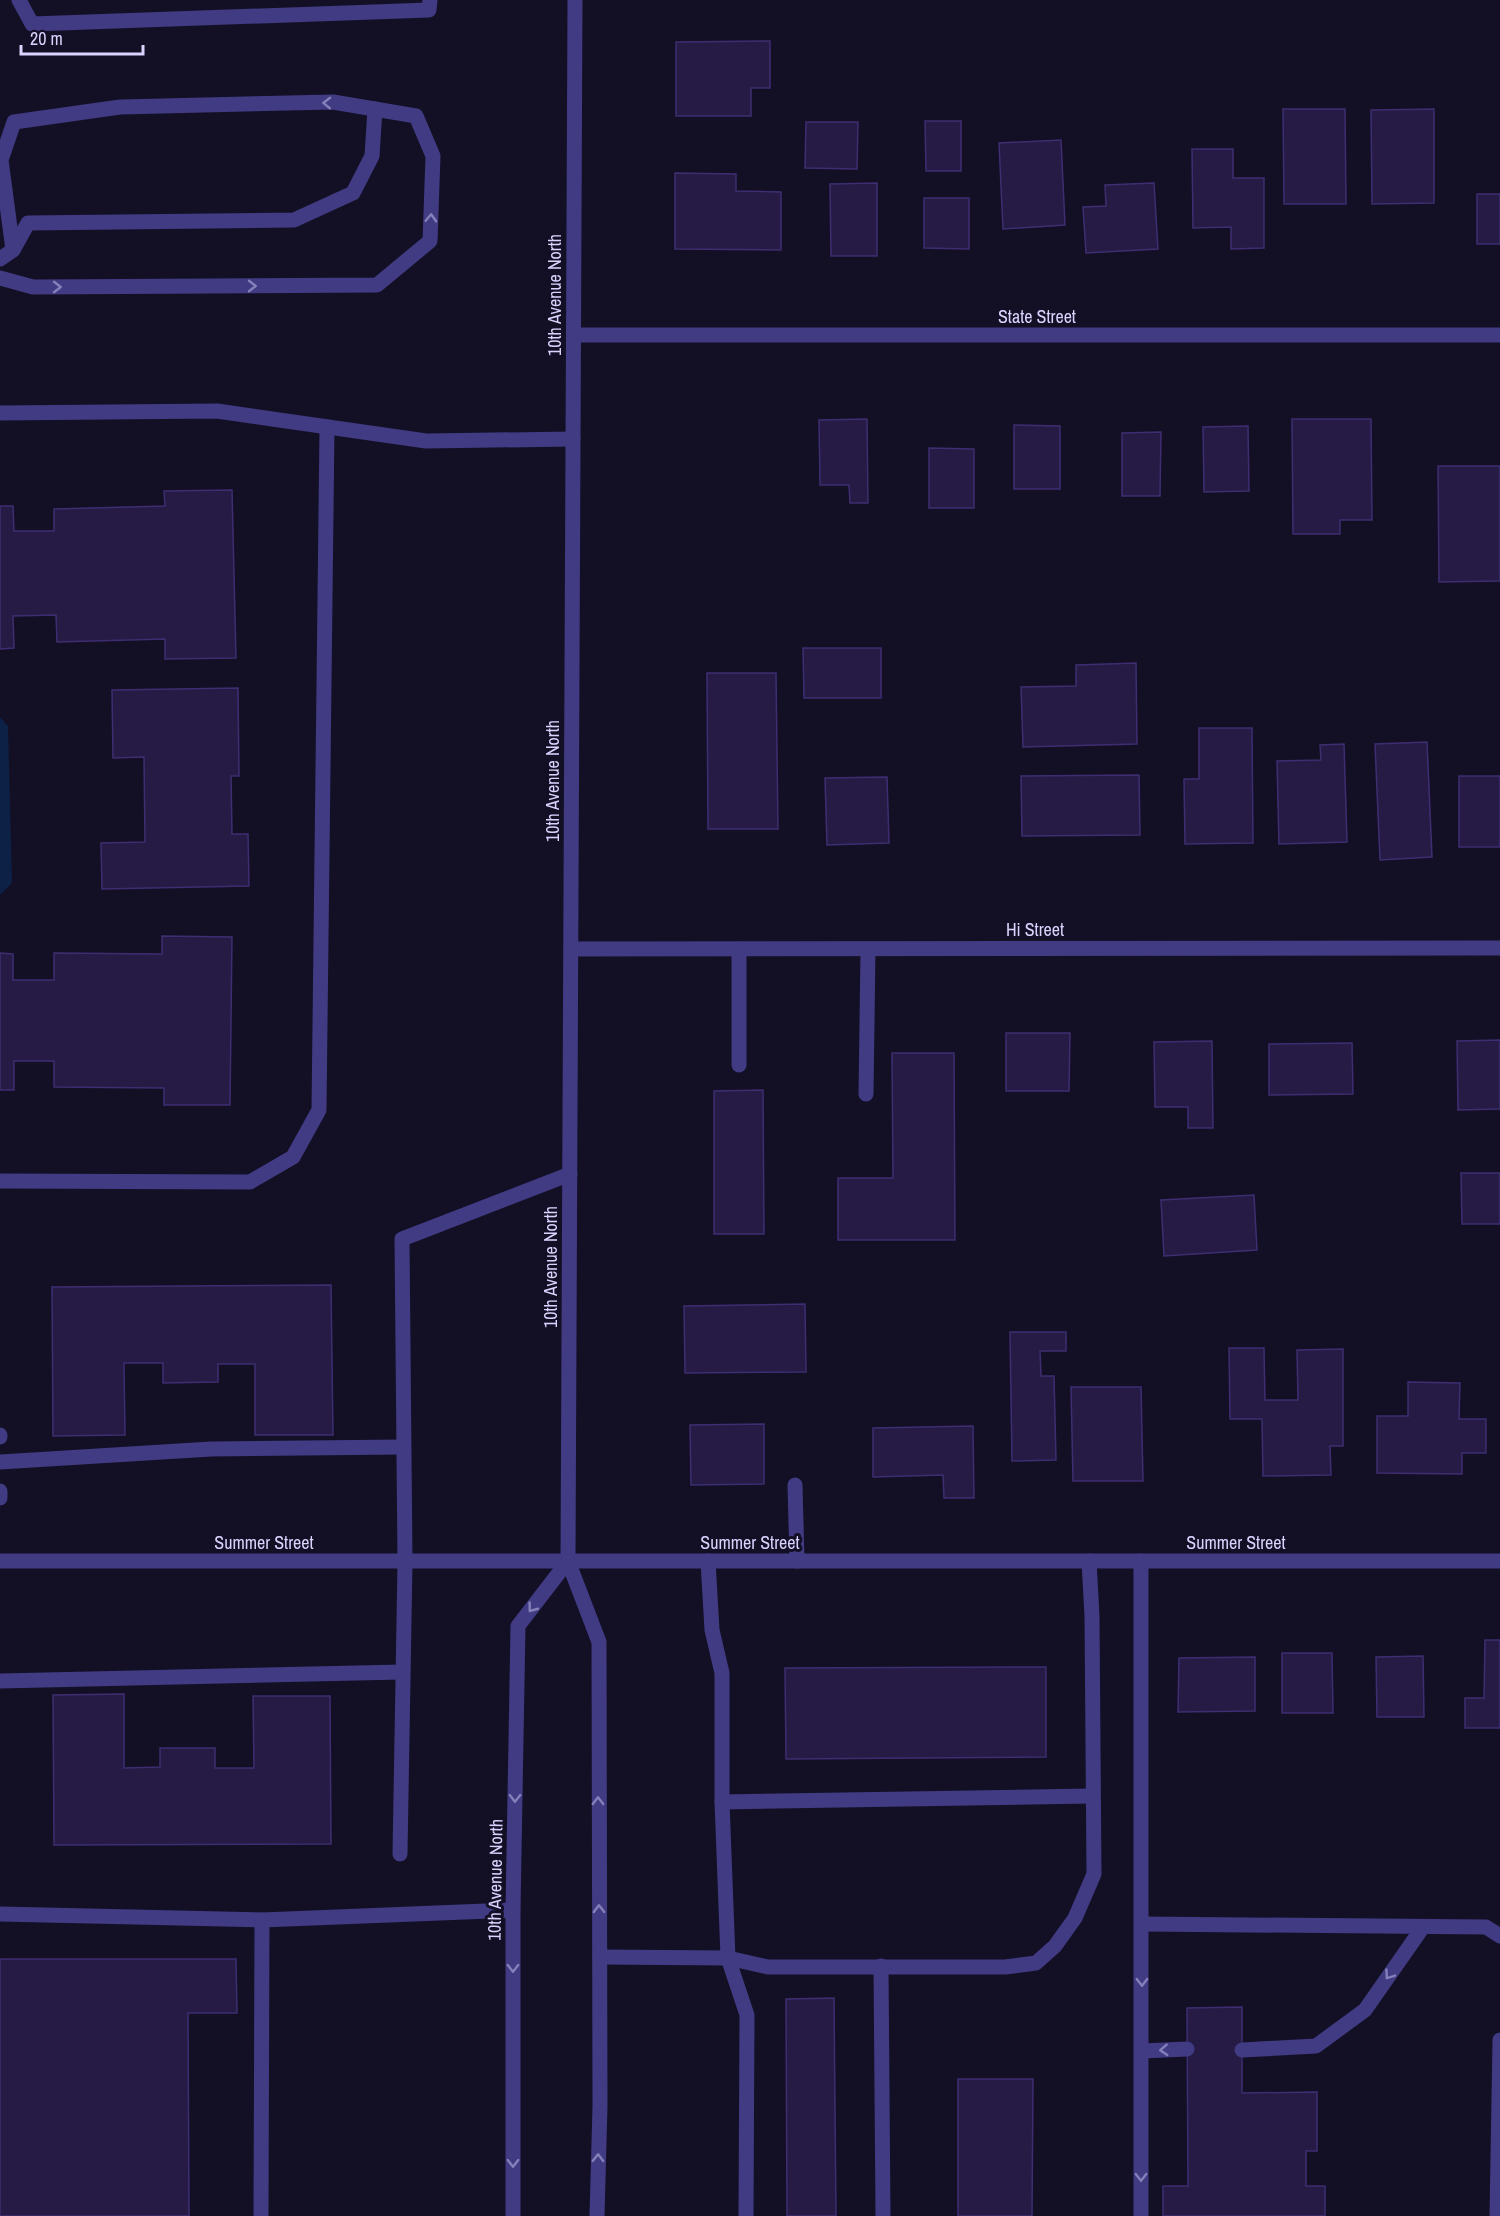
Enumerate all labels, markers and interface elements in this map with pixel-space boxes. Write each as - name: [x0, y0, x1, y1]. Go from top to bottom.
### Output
- scale bar: [21, 18, 142, 56]
- text: 20 m: [30, 26, 63, 51]
- one-way arrow: [323, 97, 332, 109]
- one-way arrow: [424, 214, 437, 223]
- street label: 10th Avenue North: [542, 234, 567, 356]
- one-way arrow: [248, 280, 257, 292]
- one-way arrow: [53, 281, 62, 293]
- street label: State Street: [998, 304, 1076, 329]
- street label: 10th Avenue North: [540, 720, 565, 842]
- street label: Hi Street: [1006, 917, 1064, 942]
- street label: 10th Avenue North: [538, 1206, 563, 1328]
- street label: Summer Street: [214, 1530, 314, 1555]
- street label: Summer Street: [700, 1530, 800, 1555]
- street label: Summer Street: [1186, 1530, 1286, 1555]
- one-way arrow: [529, 1601, 540, 1612]
- one-way arrow: [509, 1793, 521, 1802]
- one-way arrow: [592, 1797, 604, 1806]
- street label: 10th Avenue North: [481, 1819, 509, 1941]
- one-way arrow: [593, 1904, 605, 1913]
- one-way arrow: [507, 1964, 519, 1973]
- one-way arrow: [1385, 1968, 1396, 1979]
- one-way arrow: [1136, 1978, 1148, 1987]
- one-way arrow: [1160, 2043, 1169, 2056]
- one-way arrow: [592, 2153, 605, 2162]
- one-way arrow: [507, 2159, 519, 2168]
- one-way arrow: [1135, 2173, 1147, 2182]

